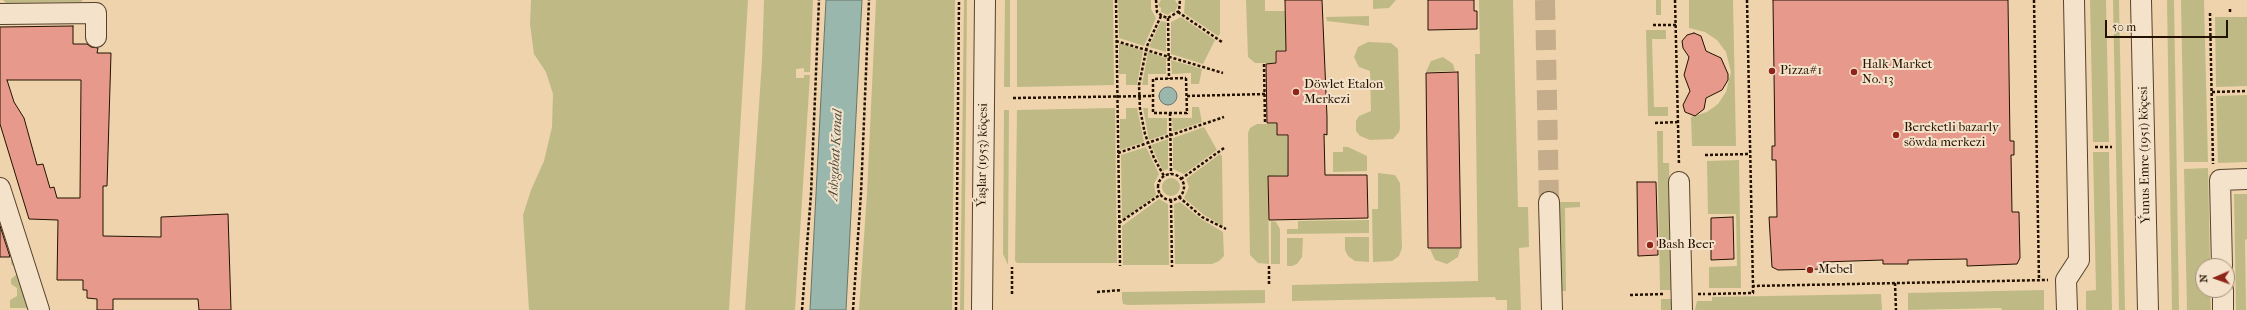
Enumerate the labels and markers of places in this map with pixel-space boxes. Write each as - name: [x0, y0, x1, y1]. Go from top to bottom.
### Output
- place label: Halk Market No. 13: [1862, 57, 1932, 88]
- place label: Pizza#1: [1780, 63, 1822, 79]
- marker: Pizza#1: [1767, 66, 1777, 76]
- marker: Halk Market No. 13: [1849, 67, 1859, 77]
- place label: Döwlet Etalon Merkezi: [1304, 77, 1383, 108]
- marker: Döwlet Etalon Merkezi: [1291, 87, 1301, 97]
- place label: Bereketli bazarly söwda merkezi: [1904, 120, 1999, 151]
- marker: Bereketli bazarly söwda merkezi: [1891, 130, 1901, 140]
- place label: Bash Beer: [1658, 237, 1714, 253]
- marker: Bash Beer: [1645, 240, 1655, 250]
- place label: Mebel: [1818, 262, 1853, 278]
- marker: Mebel: [1805, 265, 1815, 275]

